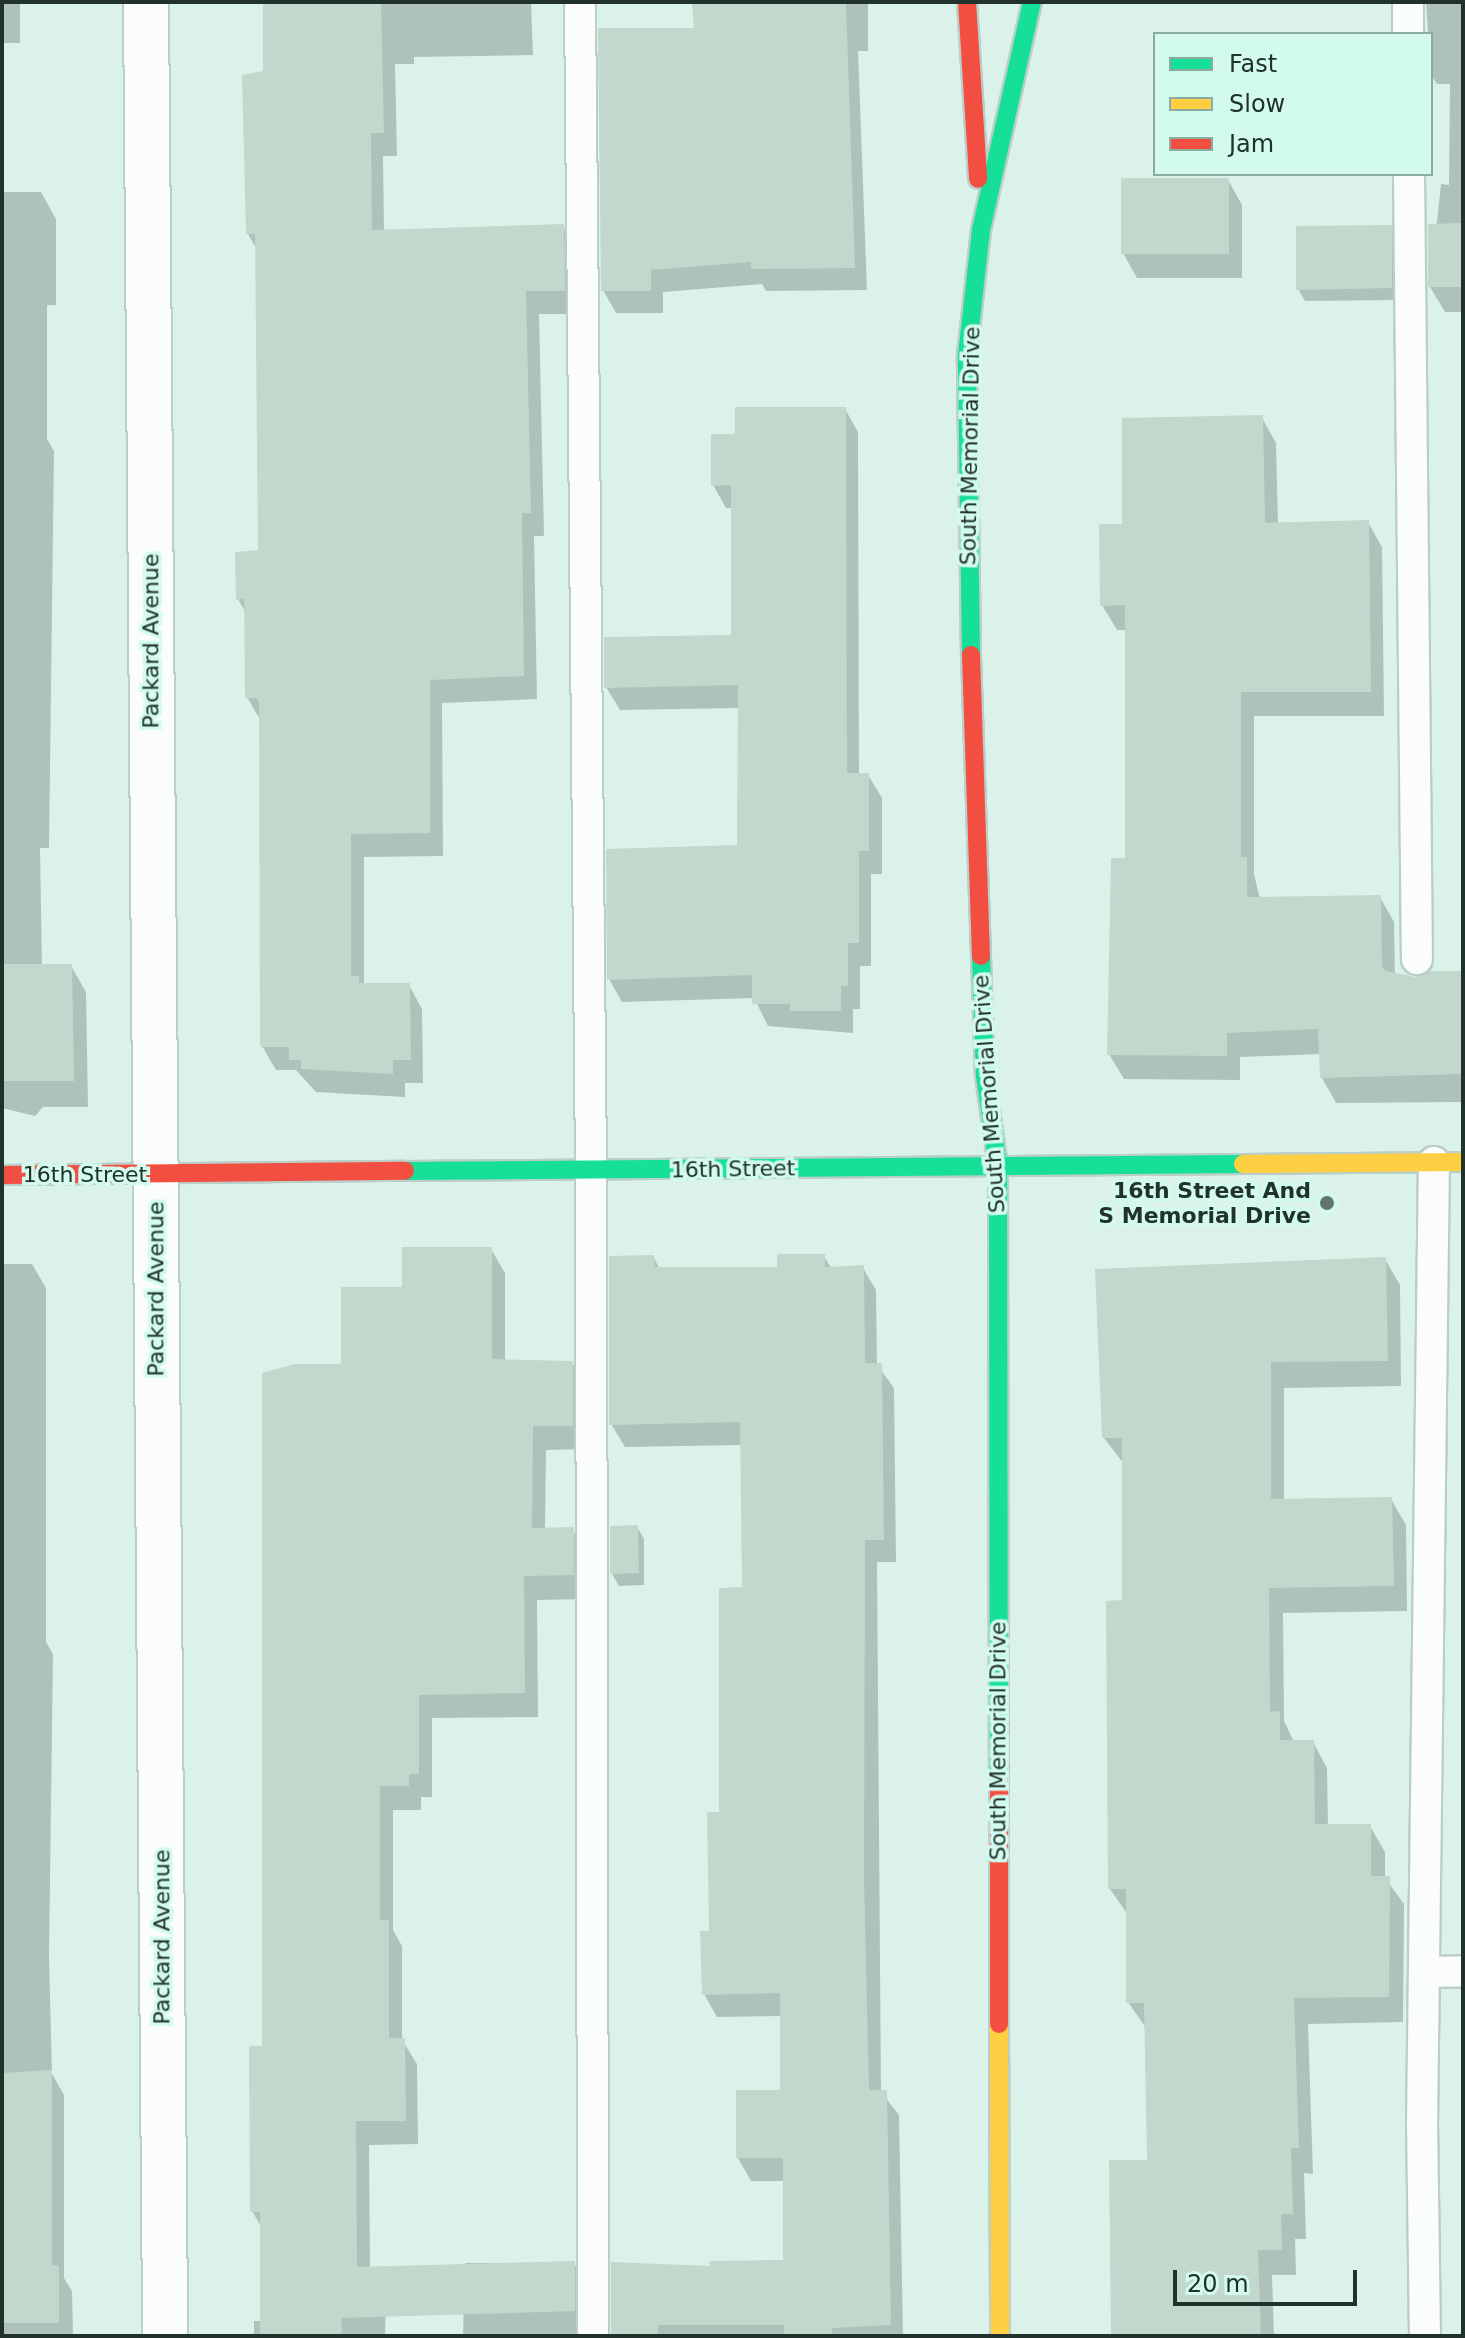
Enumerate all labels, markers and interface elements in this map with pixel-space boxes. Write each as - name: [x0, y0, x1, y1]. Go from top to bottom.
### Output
- legend: [1153, 32, 1433, 176]
- text: Fast: [1229, 50, 1277, 78]
- text: Slow: [1229, 90, 1285, 118]
- text: Jam: [1229, 130, 1274, 158]
- street label: South Memorial Drive: [955, 326, 985, 566]
- street label: Packard Avenue: [138, 553, 164, 729]
- street label: South Memorial Drive: [968, 974, 1010, 1214]
- street label: 16th Street: [671, 1155, 795, 1183]
- street label: 16th Street: [23, 1162, 147, 1188]
- place label: 16th Street And S Memorial Drive: [1098, 1177, 1311, 1228]
- marker: 16th Street And S Memorial Drive: [1318, 1194, 1336, 1212]
- street label: Packard Avenue: [143, 1201, 169, 1377]
- street label: South Memorial Drive: [985, 1622, 1011, 1860]
- street label: Packard Avenue: [149, 1849, 175, 2025]
- scale bar: [1177, 2254, 1361, 2304]
- text: 20 m: [1187, 2270, 1249, 2298]

